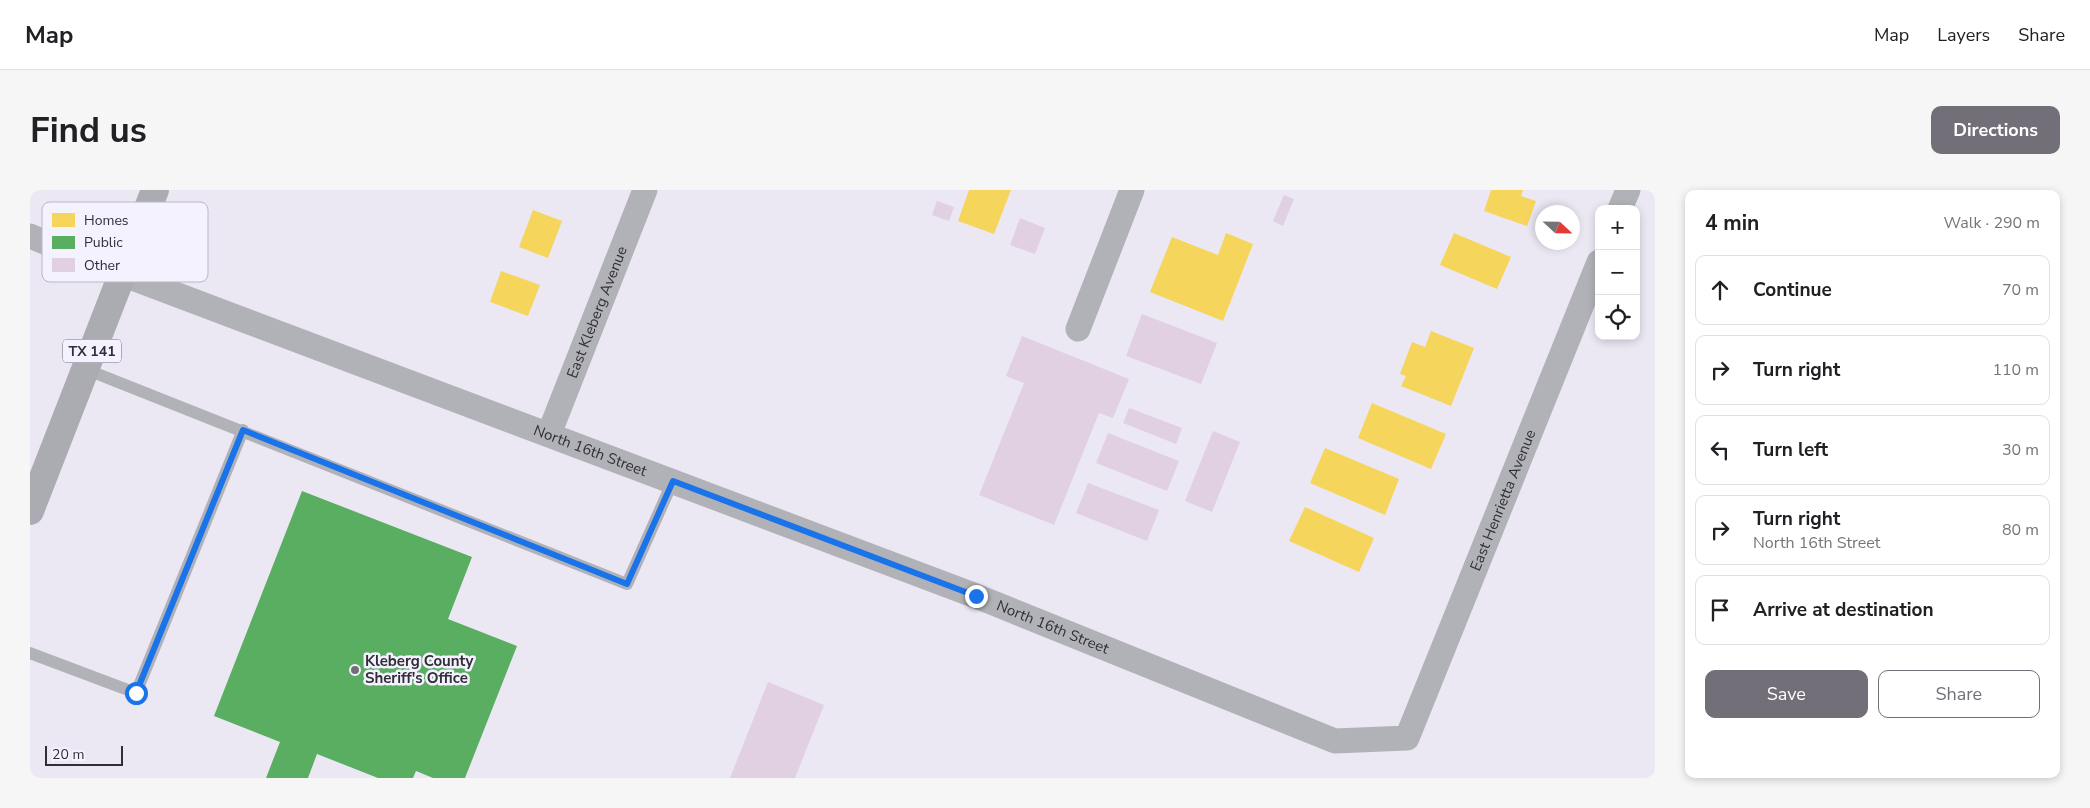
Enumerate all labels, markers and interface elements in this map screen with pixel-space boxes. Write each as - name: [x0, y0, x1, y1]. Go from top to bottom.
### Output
- text: Map: [25, 19, 73, 51]
- text: Map: [1874, 23, 1909, 47]
- text: Layers: [1937, 23, 1990, 47]
- text: Share: [2018, 23, 2065, 47]
- button: Directions: [1931, 106, 2060, 154]
- text: Find us: [30, 107, 147, 154]
- legend: [42, 202, 208, 282]
- north arrow: [1535, 205, 1580, 250]
- map controls: [1595, 205, 1640, 340]
- button: +: [1595, 205, 1640, 250]
- text: 4 min: [1705, 209, 1759, 237]
- text: Homes: [84, 211, 129, 230]
- text: Walk · 290 m: [1944, 212, 2040, 234]
- text: Public: [84, 233, 123, 252]
- street label: East Kleberg Avenue: [562, 243, 632, 381]
- button: −: [1595, 250, 1640, 295]
- text: Other: [84, 256, 120, 275]
- icon: ahead: [1706, 276, 1734, 304]
- text: Continue: [1753, 277, 1832, 303]
- text: 70 m: [2002, 279, 2039, 301]
- button: locate: [1595, 295, 1640, 340]
- road number: TX 141: [63, 340, 121, 362]
- icon: right: [1706, 356, 1734, 384]
- text: Turn right: [1753, 357, 1840, 383]
- text: 110 m: [1992, 359, 2039, 381]
- street label: North 16th Street: [531, 420, 650, 481]
- street label: East Henrietta Avenue: [1465, 426, 1540, 574]
- icon: left: [1706, 436, 1734, 464]
- text: Turn left: [1753, 437, 1828, 463]
- text: 30 m: [2002, 439, 2039, 461]
- text: Turn right: [1753, 506, 1840, 532]
- icon: right: [1706, 516, 1734, 544]
- text: 80 m: [2002, 519, 2039, 541]
- text: North 16th Street: [1753, 532, 1880, 554]
- route end: [965, 585, 988, 608]
- street label: North 16th Street: [994, 595, 1113, 659]
- icon: arrive: [1706, 596, 1734, 624]
- text: Arrive at destination: [1753, 597, 1934, 623]
- place label: Kleberg County Sheriff's Office: [365, 651, 473, 688]
- marker: Kleberg County Sheriff's Office: [349, 664, 361, 676]
- button: Save: [1705, 670, 1868, 718]
- button: Share: [1878, 670, 2040, 718]
- route start: [125, 682, 148, 705]
- scale bar: [45, 743, 122, 766]
- text: 20 m: [52, 745, 84, 764]

